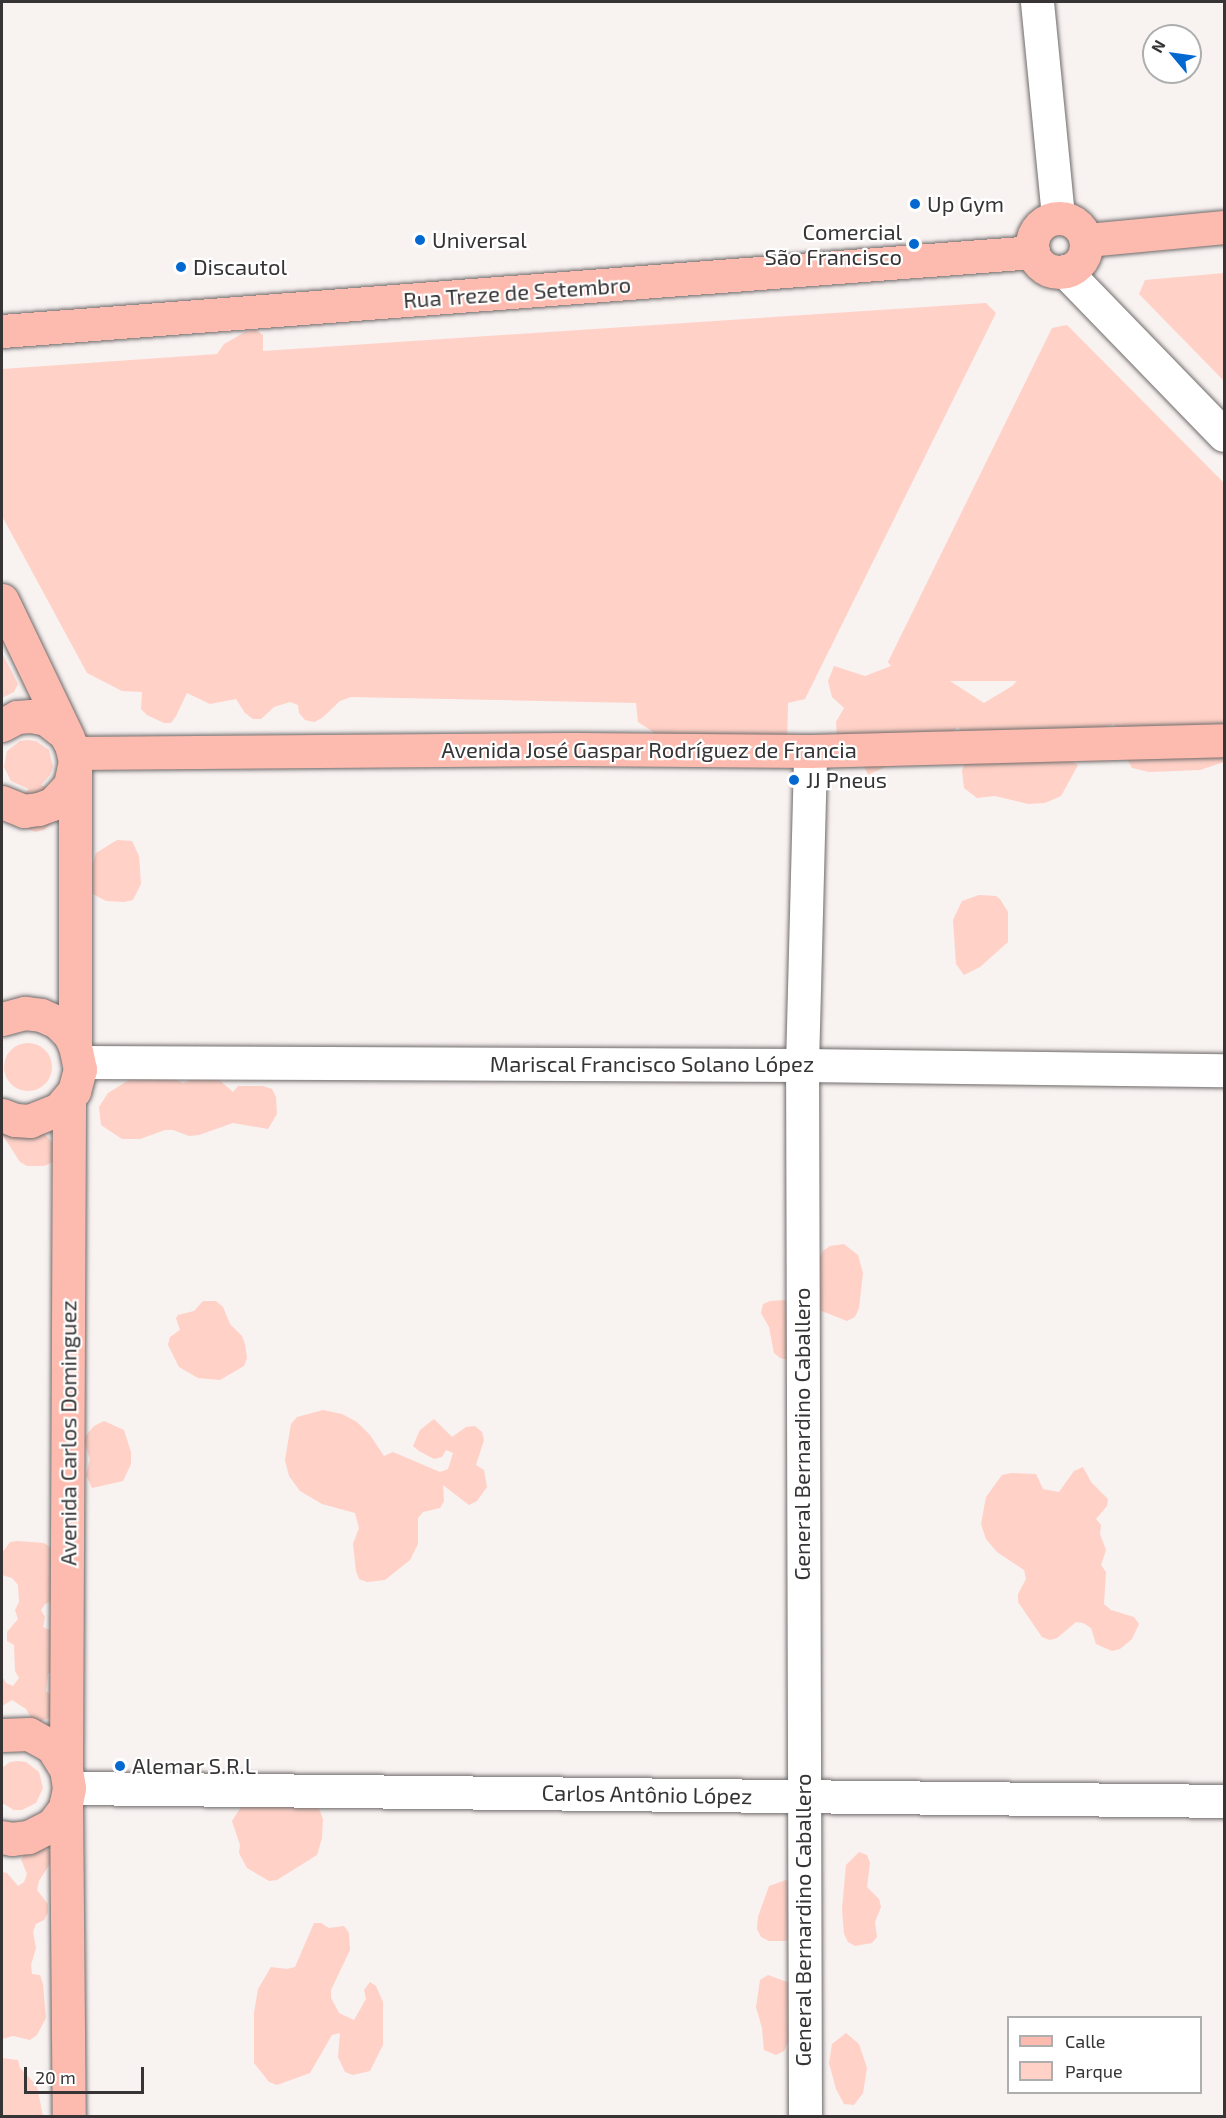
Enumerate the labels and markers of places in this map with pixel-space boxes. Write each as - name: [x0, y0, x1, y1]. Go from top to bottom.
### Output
- place label: Up Gym: [927, 191, 1004, 217]
- marker: Up Gym: [908, 197, 922, 211]
- place label: Comercial São Francisco: [765, 218, 902, 270]
- place label: Universal: [432, 227, 527, 253]
- marker: Universal: [413, 233, 427, 247]
- marker: Comercial São Francisco: [907, 237, 921, 251]
- place label: Discautol: [193, 254, 287, 280]
- marker: Discautol: [174, 260, 188, 274]
- place label: JJ Pneus: [806, 767, 887, 793]
- marker: JJ Pneus: [787, 773, 801, 787]
- place label: Alemar S.R.L: [132, 1753, 256, 1779]
- marker: Alemar S.R.L: [113, 1759, 127, 1773]

